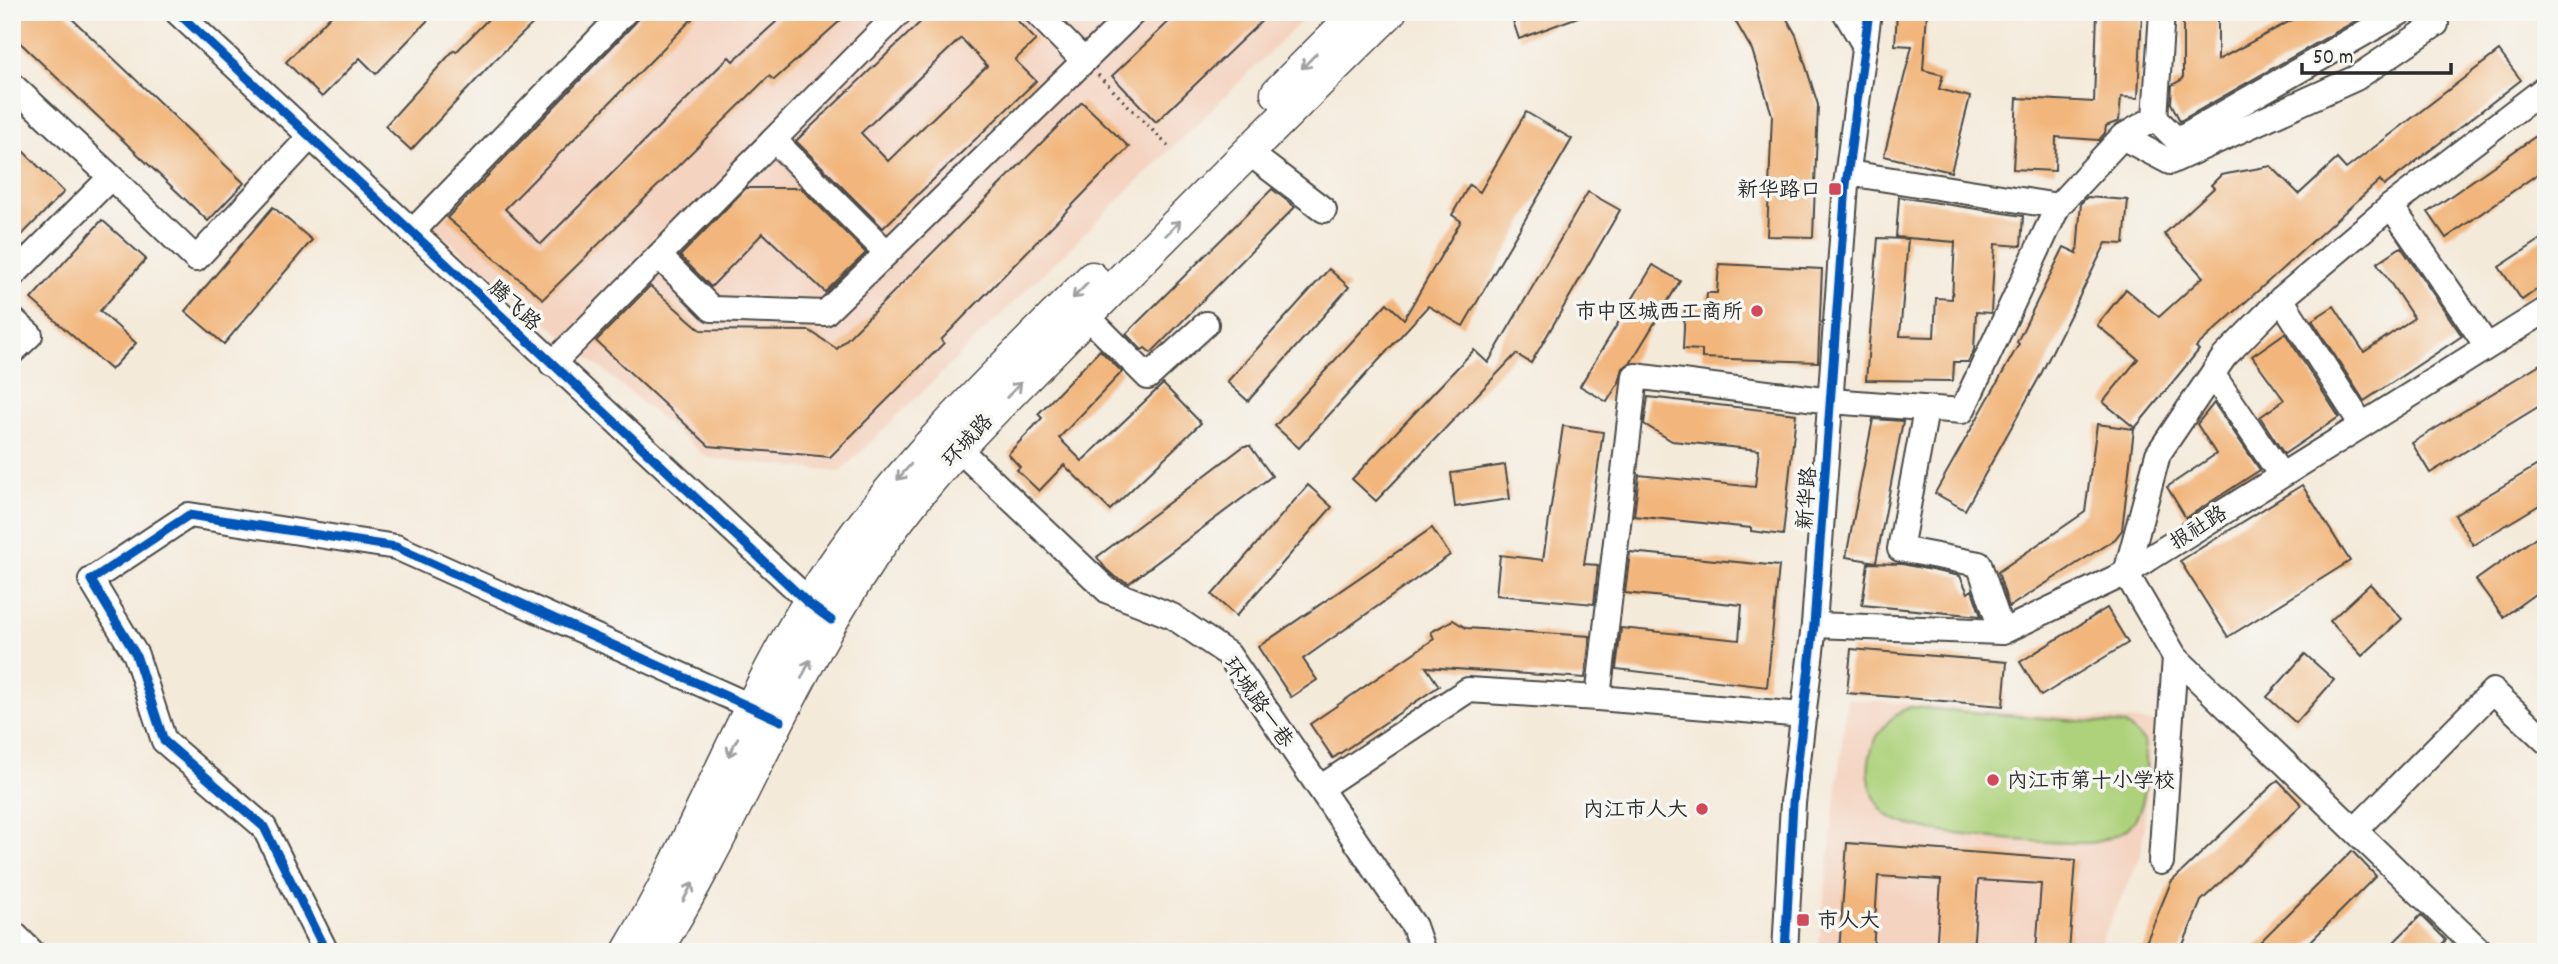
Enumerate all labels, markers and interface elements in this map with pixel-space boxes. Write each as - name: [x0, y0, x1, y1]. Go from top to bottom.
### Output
- scale bar: [2302, 32, 2451, 76]
- text: 50 m: [2313, 44, 2353, 74]
- one-way arrow: [1301, 52, 1318, 69]
- place label: 新华路口: [1737, 177, 1821, 207]
- marker: 新华路口: [1827, 181, 1843, 197]
- one-way arrow: [1164, 219, 1181, 236]
- street label: 腾飞路: [480, 275, 546, 340]
- one-way arrow: [1071, 282, 1088, 299]
- place label: 市中区城西工商所: [1575, 299, 1743, 329]
- marker: 市中区城西工商所: [1749, 303, 1765, 319]
- one-way arrow: [1006, 382, 1023, 399]
- street label: 环城路: [937, 409, 1002, 475]
- one-way arrow: [896, 463, 912, 481]
- street label: 新华路: [1792, 466, 1826, 531]
- street label: 报社路: [2165, 500, 2234, 559]
- street label: 环城路一巷: [1214, 652, 1299, 755]
- one-way arrow: [800, 660, 814, 680]
- one-way arrow: [726, 737, 740, 757]
- place label: 内江市第十小学校: [2007, 768, 2175, 798]
- marker: 内江市第十小学校: [1985, 772, 2001, 788]
- place label: 内江市人大: [1583, 797, 1688, 827]
- marker: 内江市人大: [1694, 801, 1710, 817]
- one-way arrow: [682, 882, 695, 903]
- place label: 市人大: [1817, 908, 1880, 938]
- marker: 市人大: [1795, 912, 1811, 928]

